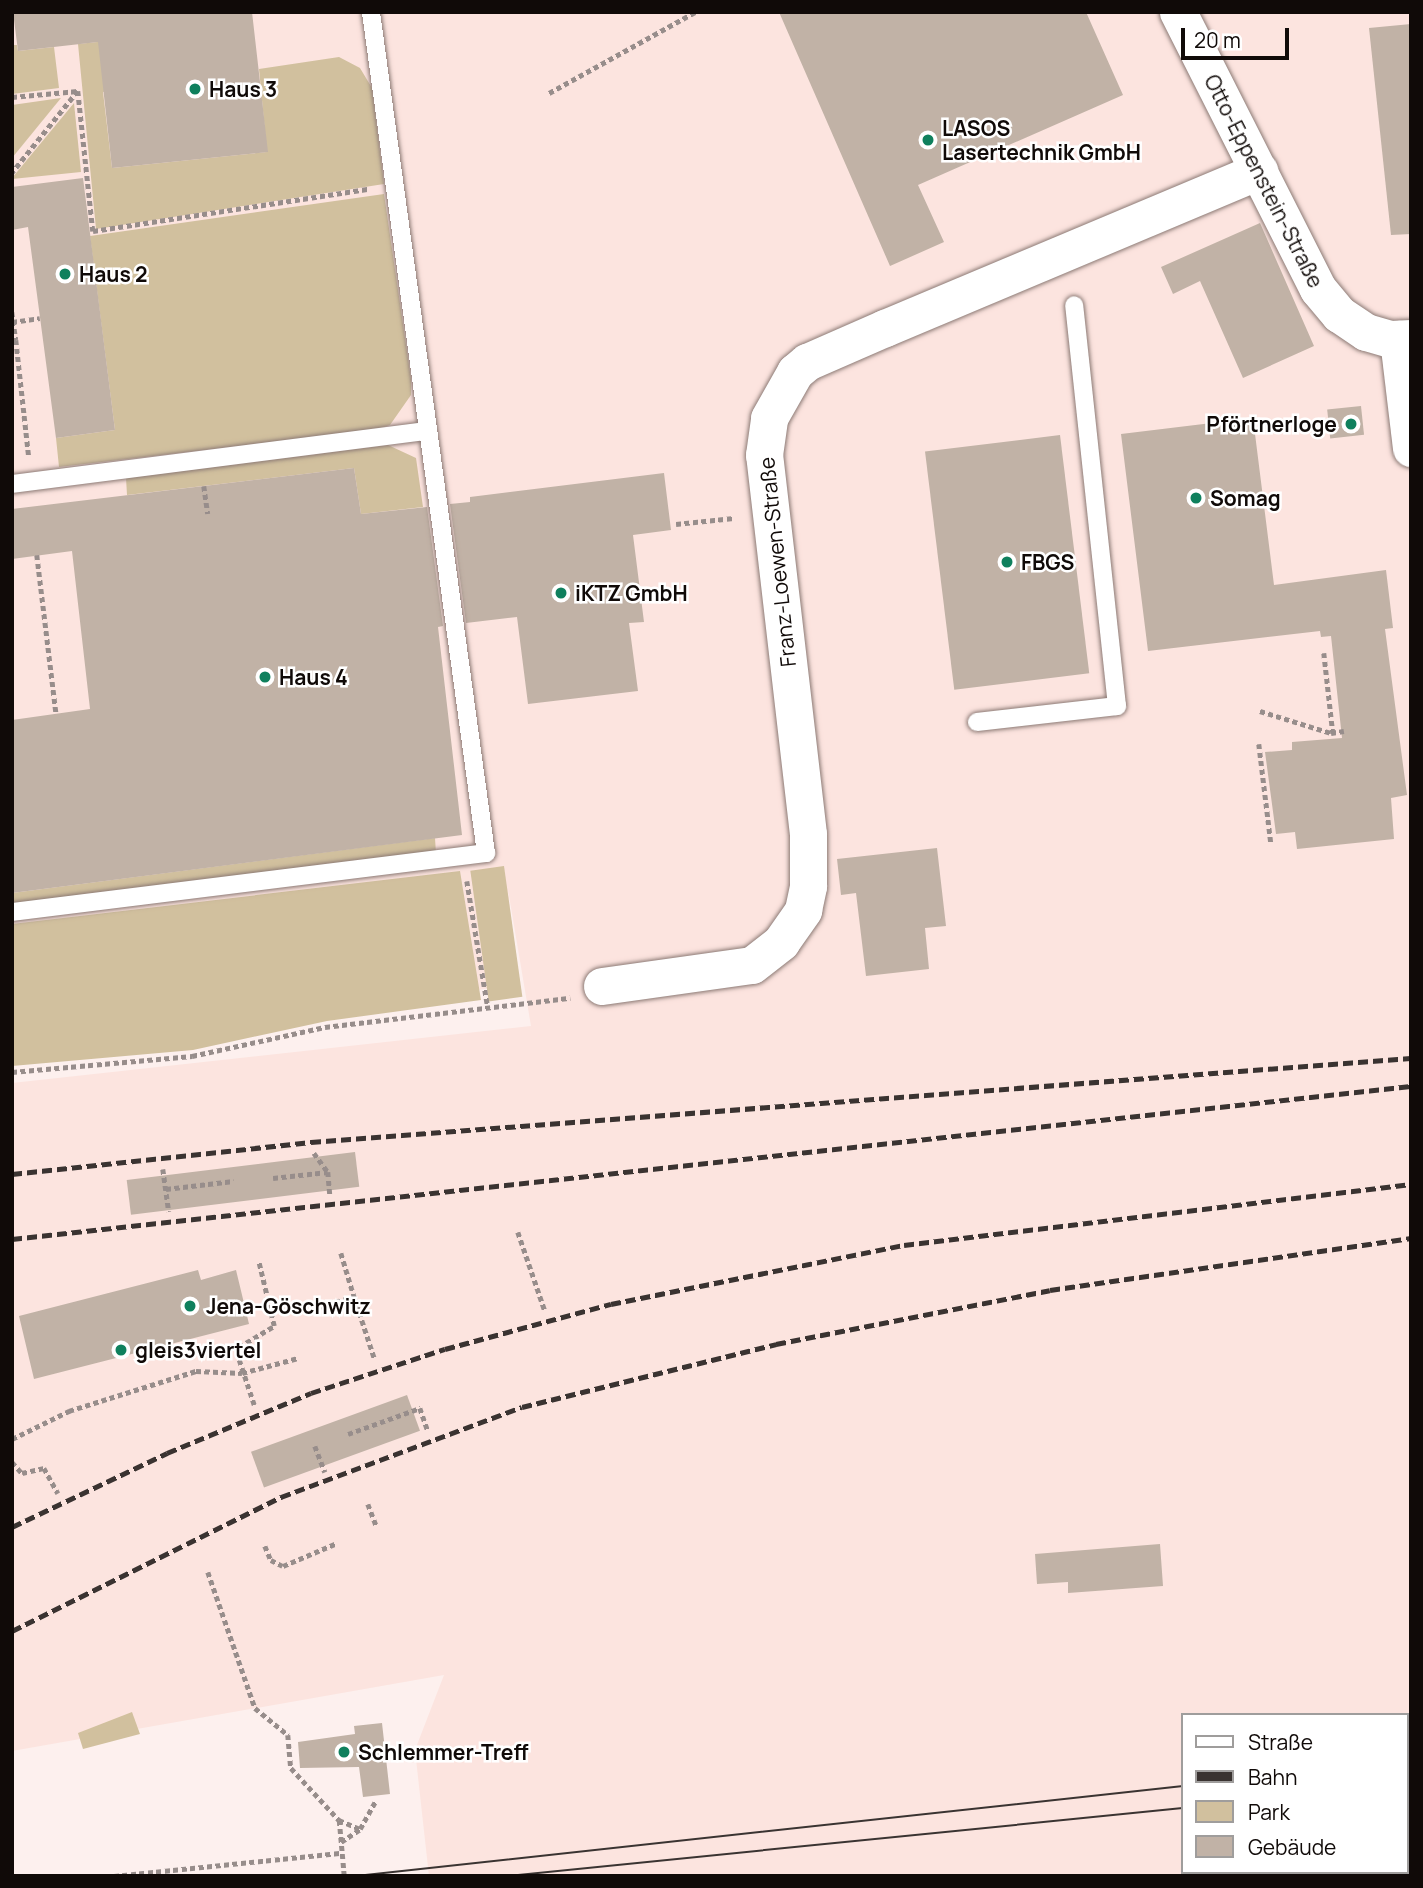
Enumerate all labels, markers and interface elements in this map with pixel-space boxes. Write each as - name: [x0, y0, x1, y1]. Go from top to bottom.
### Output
- scale bar: [1185, 14, 1294, 58]
- text: 20 m: [1194, 26, 1241, 54]
- street label: Otto-Eppenstein-Straße: [1199, 70, 1329, 292]
- place label: Haus 3: [209, 76, 277, 102]
- marker: Haus 3: [187, 81, 203, 97]
- place label: LASOS Lasertechnik GmbH: [942, 115, 1141, 165]
- marker: LASOS Lasertechnik GmbH: [920, 132, 936, 148]
- place label: Haus 2: [79, 261, 147, 287]
- marker: Haus 2: [57, 266, 73, 282]
- place label: Pförtnerloge: [1206, 411, 1337, 437]
- marker: Pförtnerloge: [1343, 416, 1359, 432]
- street label: Franz-Loewen-Straße: [753, 456, 801, 668]
- place label: Somag: [1210, 485, 1281, 511]
- marker: Somag: [1188, 490, 1204, 506]
- place label: FBGS: [1021, 549, 1074, 575]
- marker: FBGS: [999, 554, 1015, 570]
- place label: iKTZ GmbH: [575, 580, 688, 606]
- marker: iKTZ GmbH: [553, 585, 569, 601]
- place label: Haus 4: [279, 664, 348, 690]
- marker: Haus 4: [257, 669, 273, 685]
- place label: Jena-Göschwitz: [206, 1293, 371, 1319]
- marker: Jena-Göschwitz: [180, 1296, 200, 1316]
- place label: gleis3viertel: [135, 1337, 262, 1363]
- marker: gleis3viertel: [113, 1342, 129, 1358]
- legend: [1182, 1713, 1409, 1874]
- text: Straße: [1248, 1728, 1313, 1756]
- place label: Schlemmer-Treff: [358, 1739, 528, 1765]
- marker: Schlemmer-Treff: [336, 1744, 352, 1760]
- text: Bahn: [1248, 1763, 1298, 1791]
- text: Park: [1248, 1798, 1290, 1826]
- text: Gebäude: [1248, 1833, 1336, 1861]

